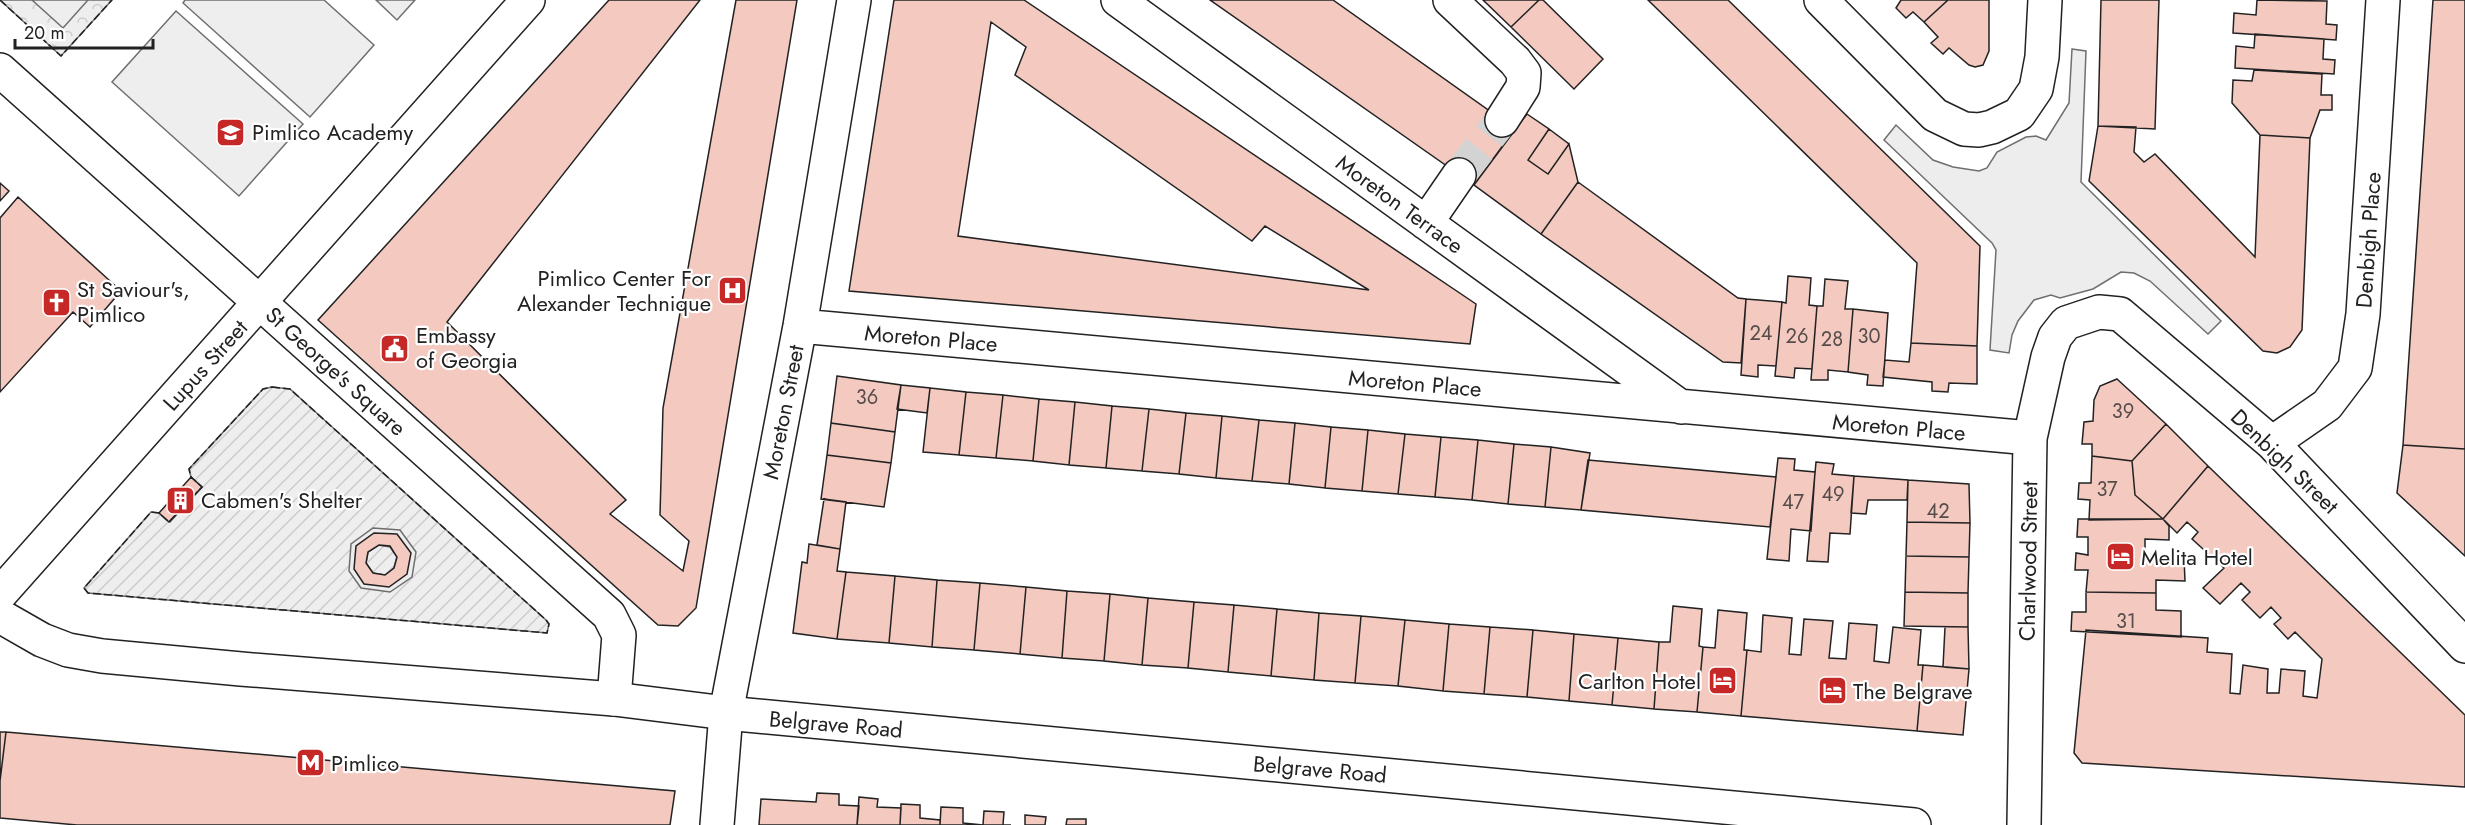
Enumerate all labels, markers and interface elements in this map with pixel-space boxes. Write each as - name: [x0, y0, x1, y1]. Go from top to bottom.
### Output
- scale bar: [15, 12, 153, 50]
- text: 20 m: [24, 20, 64, 46]
- school or university icon: Pimlico Academy: [215, 116, 247, 148]
- place label: Pimlico Academy: [252, 116, 413, 148]
- street label: Moreton Terrace: [1330, 147, 1470, 261]
- street label: Denbigh Place: [2347, 171, 2389, 309]
- place label: Pimlico Center For Alexander Technique: [517, 262, 711, 319]
- place label: St Saviour's, Pimlico: [77, 273, 190, 330]
- hospital icon: Pimlico Center For Alexander Technique: [716, 275, 748, 307]
- church icon: St Saviour's, Pimlico: [40, 286, 72, 318]
- street label: St George's Square: [259, 299, 413, 443]
- street label: Lupus Street: [155, 312, 255, 418]
- street label: Moreton Place: [863, 316, 999, 360]
- place label: Embassy of Georgia: [416, 319, 517, 376]
- house number: 24: [1749, 319, 1773, 348]
- house number: 26: [1786, 322, 1808, 351]
- house number: 30: [1858, 322, 1880, 351]
- house number: 28: [1821, 325, 1843, 354]
- public building icon: Embassy of Georgia: [379, 332, 411, 364]
- street label: Moreton Street: [754, 341, 812, 482]
- street label: Moreton Place: [1347, 361, 1483, 405]
- house number: 36: [856, 383, 878, 412]
- house number: 39: [2112, 397, 2134, 426]
- street label: Denbigh Street: [2224, 401, 2347, 521]
- street label: Moreton Place: [1831, 405, 1967, 449]
- house number: 37: [2096, 475, 2118, 504]
- house number: 49: [1821, 480, 1845, 509]
- street label: Charlwood Street: [2011, 480, 2045, 641]
- building icon: Cabmen's Shelter: [164, 484, 196, 516]
- place label: Cabmen's Shelter: [201, 484, 363, 516]
- house number: 47: [1782, 488, 1805, 517]
- house number: 42: [1926, 497, 1950, 526]
- hotel icon: Melita Hotel: [2104, 541, 2136, 573]
- place label: Melita Hotel: [2141, 541, 2253, 573]
- house number: 31: [2116, 607, 2136, 636]
- place label: Carlton Hotel: [1578, 665, 1701, 697]
- hotel icon: Carlton Hotel: [1706, 665, 1738, 697]
- hotel icon: The Belgrave: [1816, 675, 1848, 707]
- place label: The Belgrave: [1853, 675, 1973, 707]
- street label: Belgrave Road: [768, 702, 904, 746]
- metro station icon: Pimlico: [294, 747, 326, 779]
- place label: Pimlico: [331, 747, 399, 779]
- street label: Belgrave Road: [1252, 747, 1388, 791]

